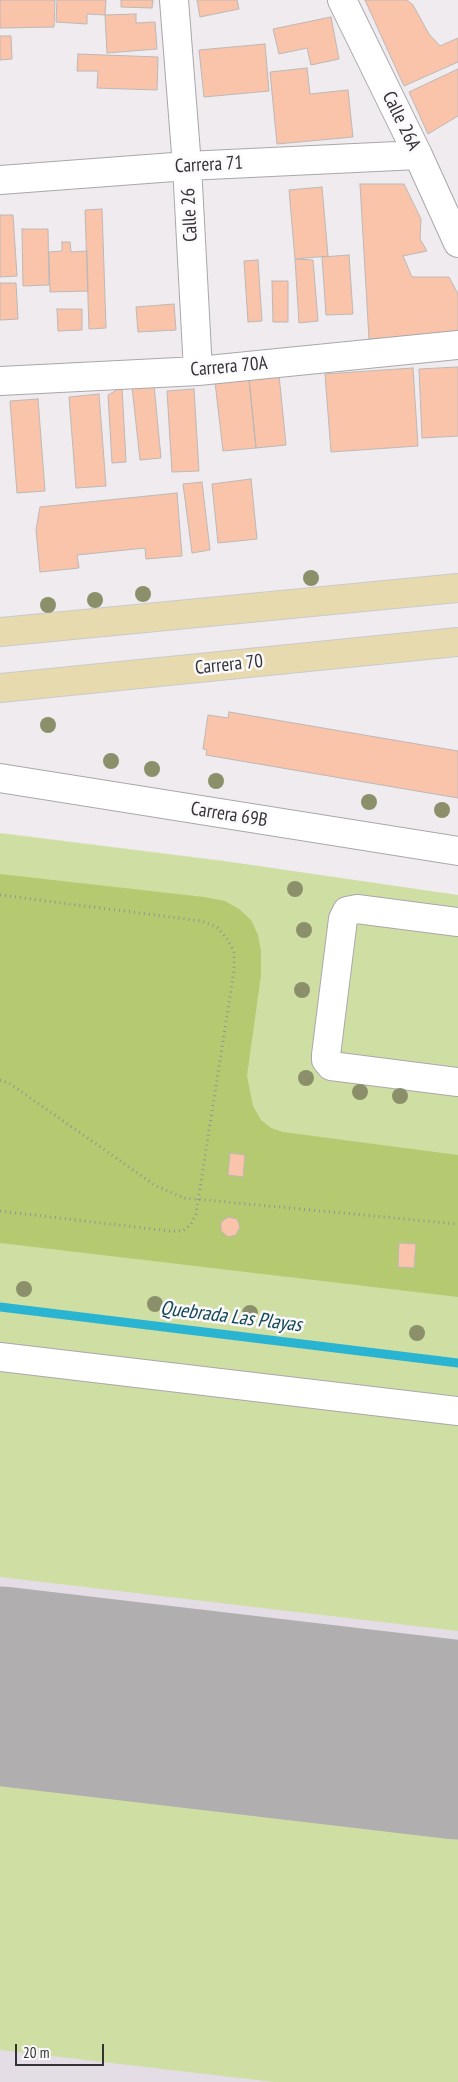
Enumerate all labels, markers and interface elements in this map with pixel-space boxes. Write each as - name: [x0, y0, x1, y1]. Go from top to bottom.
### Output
- street label: Calle 26A: [377, 88, 425, 154]
- street label: Carrera 71: [174, 152, 244, 178]
- street label: Calle 26: [177, 187, 203, 243]
- street label: Carrera 70A: [190, 352, 268, 382]
- street label: Carrera 70: [194, 650, 264, 680]
- street label: Carrera 69B: [189, 798, 269, 832]
- water label: Quebrada Las Playas: [159, 1296, 303, 1338]
- scale bar: [18, 2034, 106, 2066]
- text: 20 m: [23, 2043, 49, 2062]

